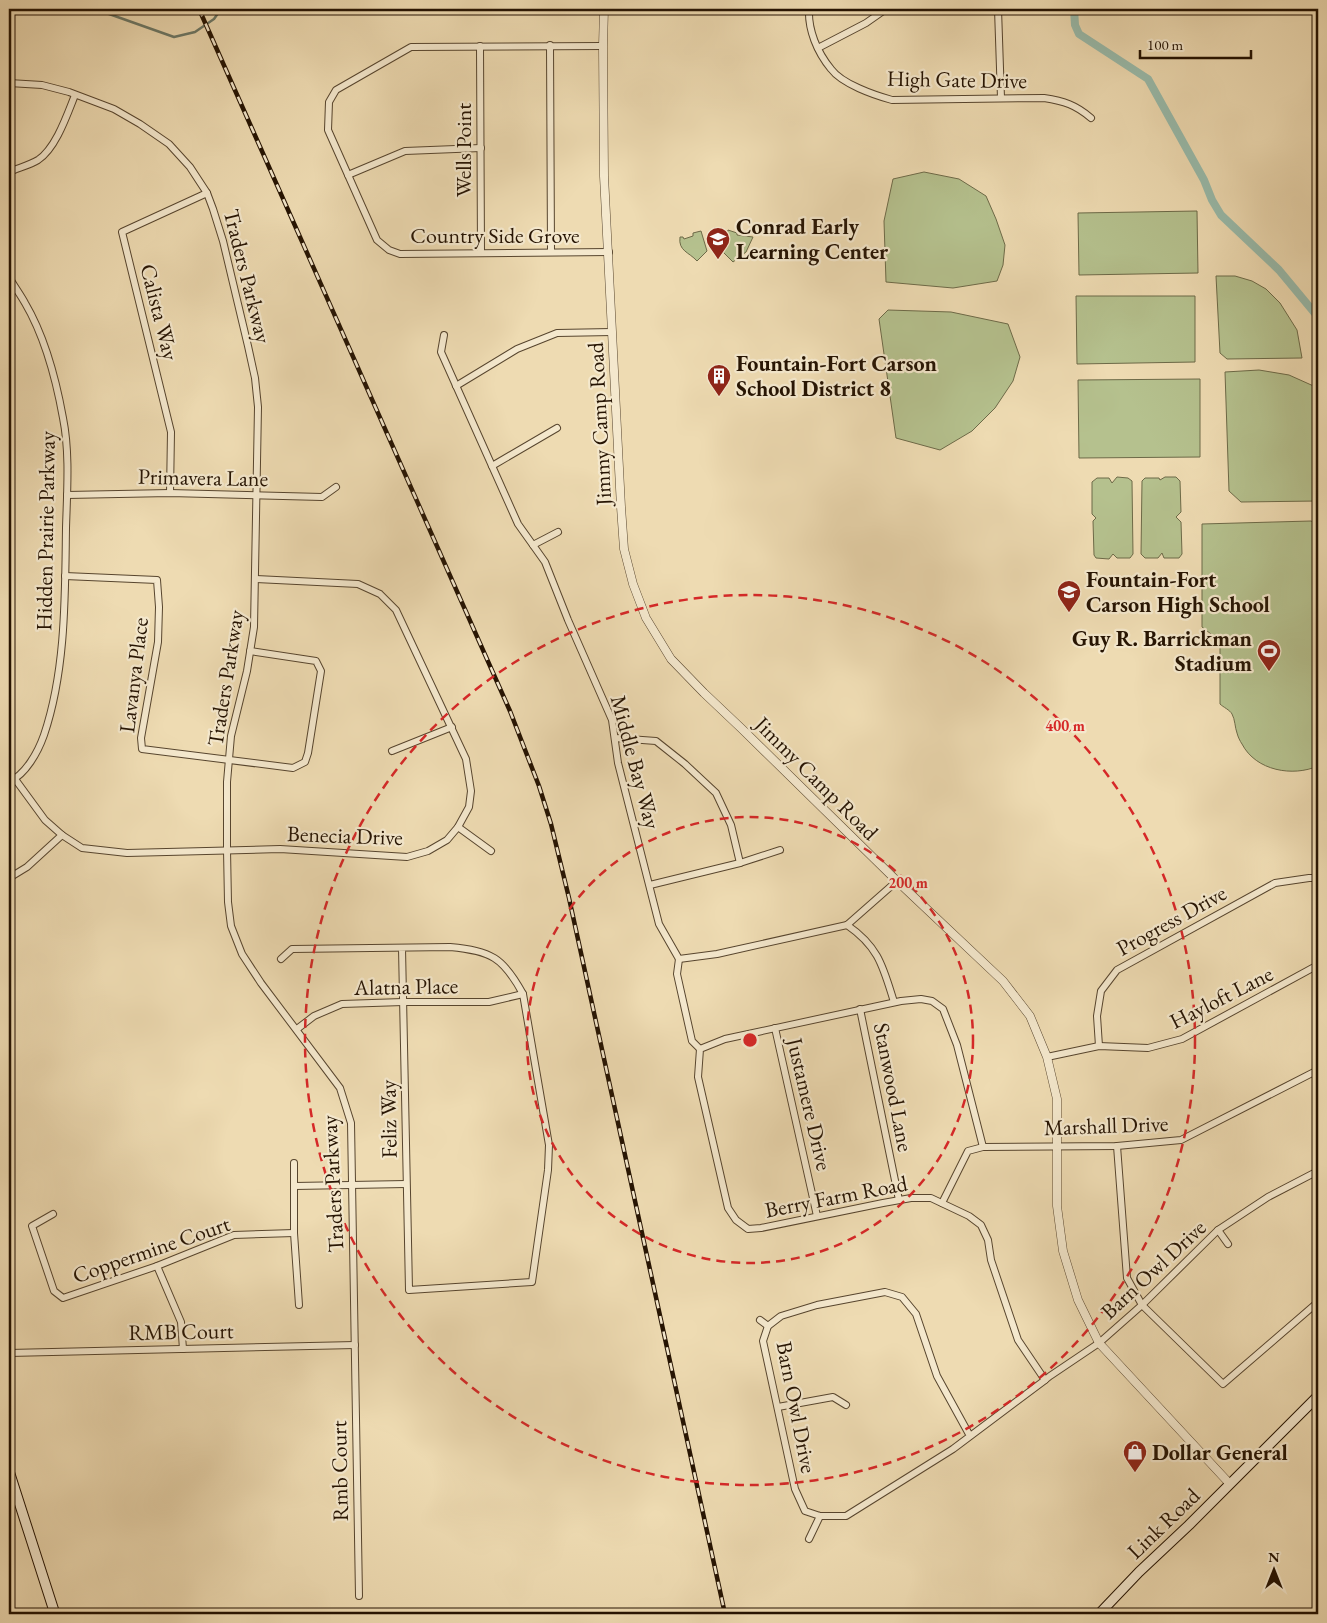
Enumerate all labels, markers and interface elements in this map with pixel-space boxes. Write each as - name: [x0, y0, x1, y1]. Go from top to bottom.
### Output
- scale bar: [1140, 28, 1251, 60]
- text: 100 m: [1147, 35, 1184, 54]
- street label: High Gate Drive: [887, 64, 1028, 95]
- street label: Wells Point: [449, 103, 478, 197]
- street label: Traders Parkway: [217, 206, 278, 347]
- place label: Conrad Early Learning Center: [736, 212, 889, 266]
- street label: Country Side Grove: [410, 221, 580, 250]
- school or university icon: Conrad Early Learning Center: [705, 226, 731, 260]
- street label: Calista Way: [134, 261, 186, 364]
- street label: Jimmy Camp Road: [581, 341, 618, 508]
- place label: Fountain-Fort Carson School District 8: [736, 349, 937, 403]
- building icon: Fountain-Fort Carson School District 8: [706, 363, 732, 397]
- street label: Hidden Prairie Parkway: [29, 430, 62, 631]
- street label: Primavera Lane: [138, 462, 269, 493]
- place label: Fountain-Fort Carson High School: [1086, 565, 1270, 619]
- school or university icon: Fountain-Fort Carson High School: [1056, 579, 1082, 613]
- street label: Traders Parkway: [200, 607, 251, 748]
- street label: Lavanya Place: [112, 615, 155, 734]
- place label: Guy R. Barrickman Stadium: [1072, 624, 1253, 678]
- sports icon: Guy R. Barrickman Stadium: [1256, 638, 1282, 672]
- street label: Middle Bay Way: [604, 692, 667, 833]
- street label: Jimmy Camp Road: [747, 709, 885, 847]
- text: 400 m: [1045, 716, 1085, 735]
- street label: Benecia Drive: [287, 819, 404, 852]
- text: 200 m: [888, 873, 928, 892]
- street label: Progress Drive: [1111, 878, 1232, 963]
- street label: Hayloft Lane: [1165, 959, 1278, 1036]
- street label: Alatna Place: [353, 971, 459, 1002]
- street label: Stanwood Lane: [867, 1020, 920, 1154]
- centre of rings: [741, 1031, 759, 1049]
- street label: Justamere Drive: [780, 1033, 839, 1173]
- street label: Feliz Way: [373, 1079, 404, 1159]
- street label: Marshall Drive: [1043, 1109, 1169, 1142]
- street label: Traders Parkway: [314, 1114, 351, 1253]
- street label: Berry Farm Road: [762, 1168, 911, 1225]
- street label: Coppermine Court: [69, 1209, 234, 1290]
- street label: Barn Owl Drive: [1095, 1213, 1212, 1326]
- street label: RMB Court: [128, 1316, 234, 1347]
- street label: Barn Owl Drive: [770, 1339, 824, 1476]
- street label: Rmb Court: [324, 1420, 355, 1522]
- place label: Dollar General: [1152, 1438, 1288, 1467]
- shop icon: Dollar General: [1122, 1439, 1148, 1473]
- street label: Link Road: [1121, 1481, 1207, 1565]
- north arrow: [1250, 1546, 1300, 1596]
- text: N: [1268, 1548, 1280, 1566]

